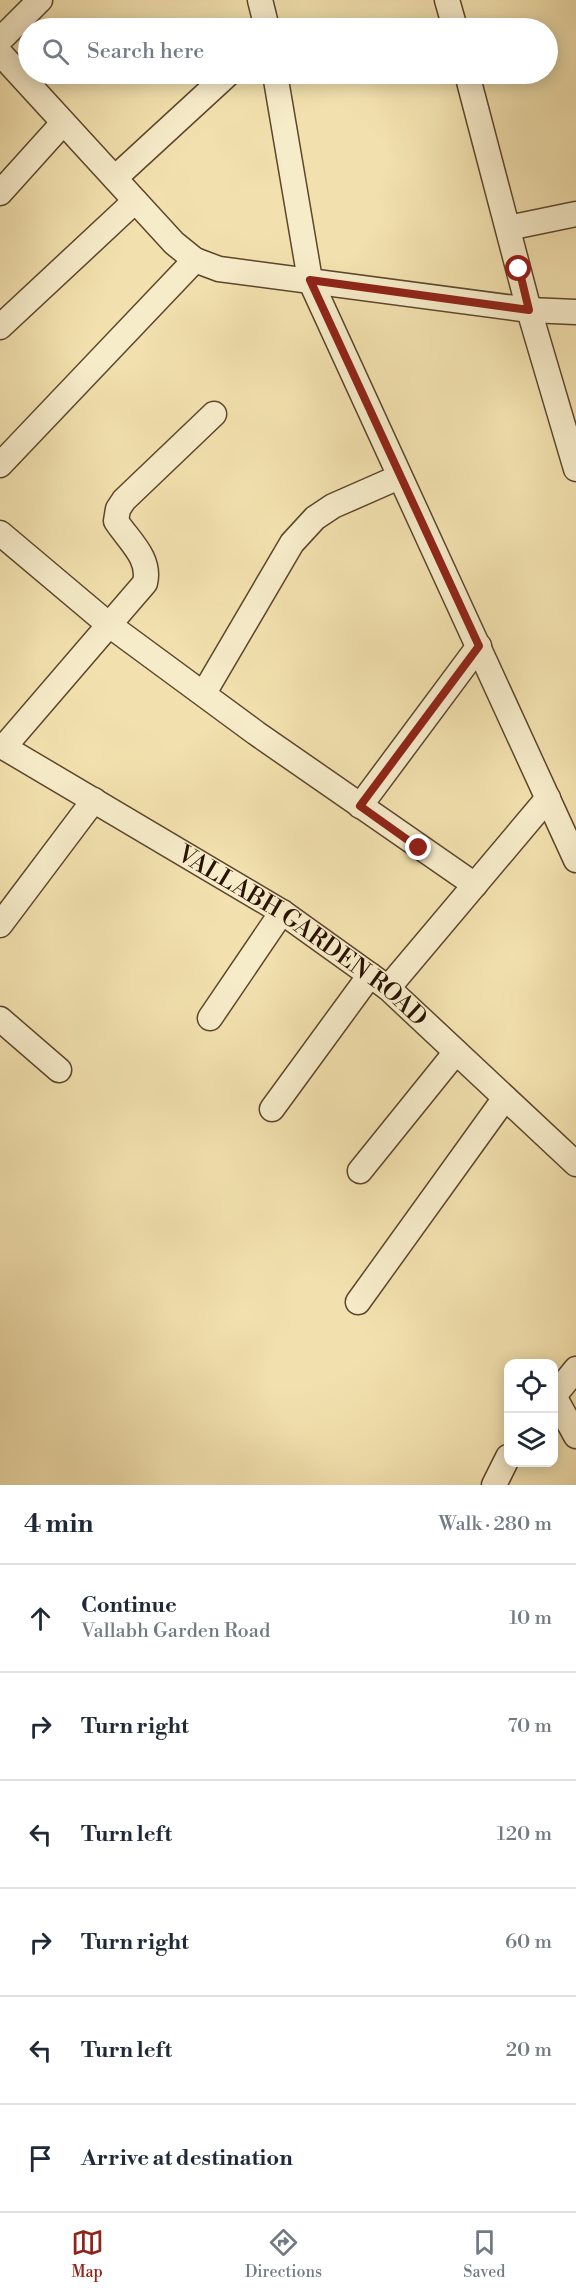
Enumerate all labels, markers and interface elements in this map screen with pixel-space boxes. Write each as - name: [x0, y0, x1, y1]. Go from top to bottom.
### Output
- search box: [18, 18, 558, 84]
- icon: search: [39, 35, 72, 68]
- text: Search here: [87, 38, 204, 65]
- route start: [505, 255, 531, 281]
- route end: [405, 834, 431, 860]
- street label: VALLABH GARDEN ROAD: [171, 839, 433, 1033]
- map controls: [504, 1359, 558, 1467]
- button: locate: [504, 1359, 558, 1413]
- button: layers: [504, 1413, 558, 1467]
- text: 4 min: [24, 1508, 94, 1540]
- text: Walk · 280 m: [439, 1512, 552, 1537]
- text: Continue: [81, 1592, 177, 1619]
- icon: ahead: [24, 1602, 57, 1635]
- text: 10 m: [509, 1606, 552, 1631]
- text: Vallabh Garden Road: [81, 1619, 270, 1644]
- icon: right: [24, 1710, 57, 1743]
- text: Turn right: [81, 1713, 189, 1740]
- text: 70 m: [508, 1714, 552, 1739]
- icon: left: [24, 1818, 57, 1851]
- text: Turn left: [81, 1821, 172, 1848]
- text: 120 m: [497, 1822, 552, 1847]
- icon: right: [24, 1926, 57, 1959]
- text: Turn right: [81, 1929, 189, 1956]
- text: 60 m: [505, 1930, 552, 1955]
- icon: left: [24, 2034, 57, 2067]
- text: Turn left: [81, 2037, 172, 2064]
- text: 20 m: [506, 2038, 552, 2063]
- icon: arrive: [24, 2142, 57, 2175]
- text: Arrive at destination: [81, 2145, 293, 2172]
- tab: Map: [71, 2226, 104, 2282]
- tab: Directions: [245, 2226, 322, 2282]
- tab: Saved: [463, 2226, 505, 2282]

